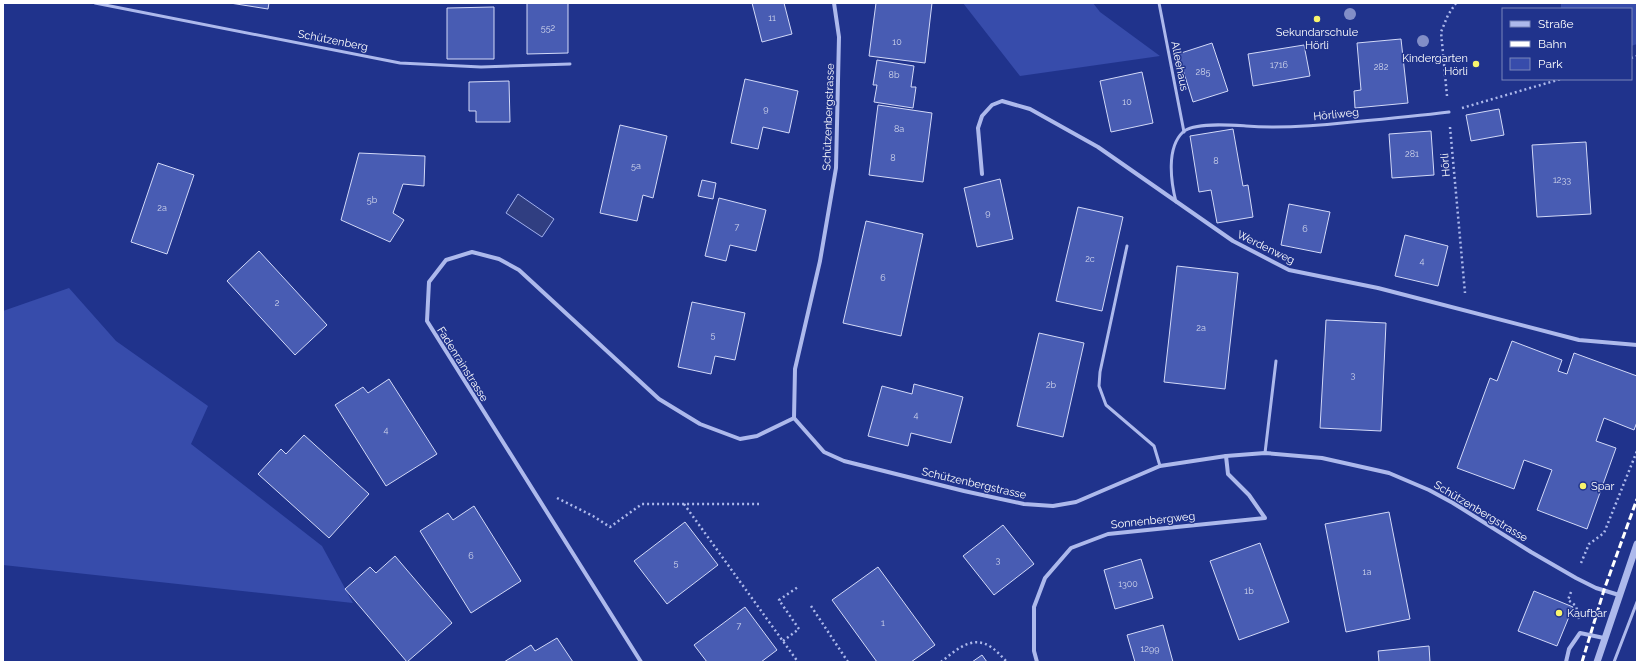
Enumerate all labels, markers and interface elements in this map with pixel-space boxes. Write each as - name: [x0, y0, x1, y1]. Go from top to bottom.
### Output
- legend: [1502, 8, 1632, 80]
- house number: 11: [768, 13, 776, 23]
- marker: Sekundarschule Hörli: [1312, 14, 1322, 24]
- text: Straße: [1538, 17, 1574, 31]
- house number: 552: [541, 23, 556, 33]
- place label: Sekundarschule Hörli: [1276, 26, 1359, 52]
- street label: Schützenberg: [297, 27, 369, 54]
- house number: 10: [892, 37, 902, 47]
- text: Bahn: [1538, 37, 1567, 51]
- street label: Alleehaus: [1168, 40, 1191, 92]
- place label: Kindergarten Hörli: [1402, 52, 1468, 78]
- text: Park: [1538, 57, 1563, 71]
- marker: Kindergarten Hörli: [1471, 59, 1481, 69]
- house number: 1716: [1270, 60, 1289, 70]
- house number: 282: [1374, 62, 1389, 72]
- street label: Schützenbergstrasse: [820, 63, 837, 171]
- house number: 285: [1196, 67, 1211, 77]
- house number: 8b: [889, 70, 900, 80]
- house number: 10: [1122, 97, 1132, 107]
- house number: 9: [763, 104, 769, 114]
- street label: Hörliweg: [1313, 106, 1360, 123]
- house number: 8a: [894, 124, 904, 134]
- house number: 281: [1405, 149, 1419, 159]
- house number: 8: [890, 153, 896, 163]
- street label: Hörli: [1438, 153, 1453, 177]
- house number: 8: [1213, 156, 1219, 166]
- house number: 5a: [631, 161, 641, 171]
- house number: 1233: [1553, 175, 1571, 185]
- house number: 5b: [367, 195, 378, 205]
- house number: 2a: [157, 203, 167, 213]
- house number: 9: [985, 208, 991, 218]
- house number: 7: [735, 222, 740, 232]
- house number: 6: [1302, 224, 1308, 234]
- street label: Werdenweg: [1235, 228, 1297, 267]
- house number: 2c: [1085, 254, 1095, 264]
- house number: 4: [1420, 256, 1425, 266]
- house number: 6: [880, 273, 886, 283]
- house number: 2: [275, 298, 280, 308]
- house number: 2a: [1196, 323, 1206, 333]
- street label: Fadenrainstrasse: [434, 324, 491, 405]
- house number: 5: [711, 330, 716, 340]
- house number: 3: [1351, 370, 1356, 380]
- house number: 2b: [1046, 380, 1057, 390]
- house number: 4: [914, 410, 919, 420]
- house number: 4: [384, 425, 389, 435]
- street label: Schützenbergstrasse: [920, 465, 1028, 502]
- street label: Schützenbergstrasse: [1431, 478, 1530, 545]
- place label: Spar: [1591, 480, 1614, 493]
- marker: Spar: [1578, 481, 1588, 491]
- street label: Sonnenbergweg: [1110, 510, 1196, 531]
- house number: 6: [468, 551, 474, 561]
- house number: 3: [996, 555, 1001, 565]
- house number: 5: [674, 558, 679, 568]
- house number: 1a: [1363, 567, 1371, 577]
- house number: 1300: [1118, 579, 1138, 589]
- house number: 1b: [1244, 586, 1254, 596]
- place label: Kaufbar: [1567, 607, 1607, 620]
- marker: Kaufbar: [1554, 608, 1564, 618]
- house number: 1: [881, 618, 885, 628]
- house number: 7: [737, 621, 742, 631]
- house number: 1299: [1140, 644, 1160, 654]

